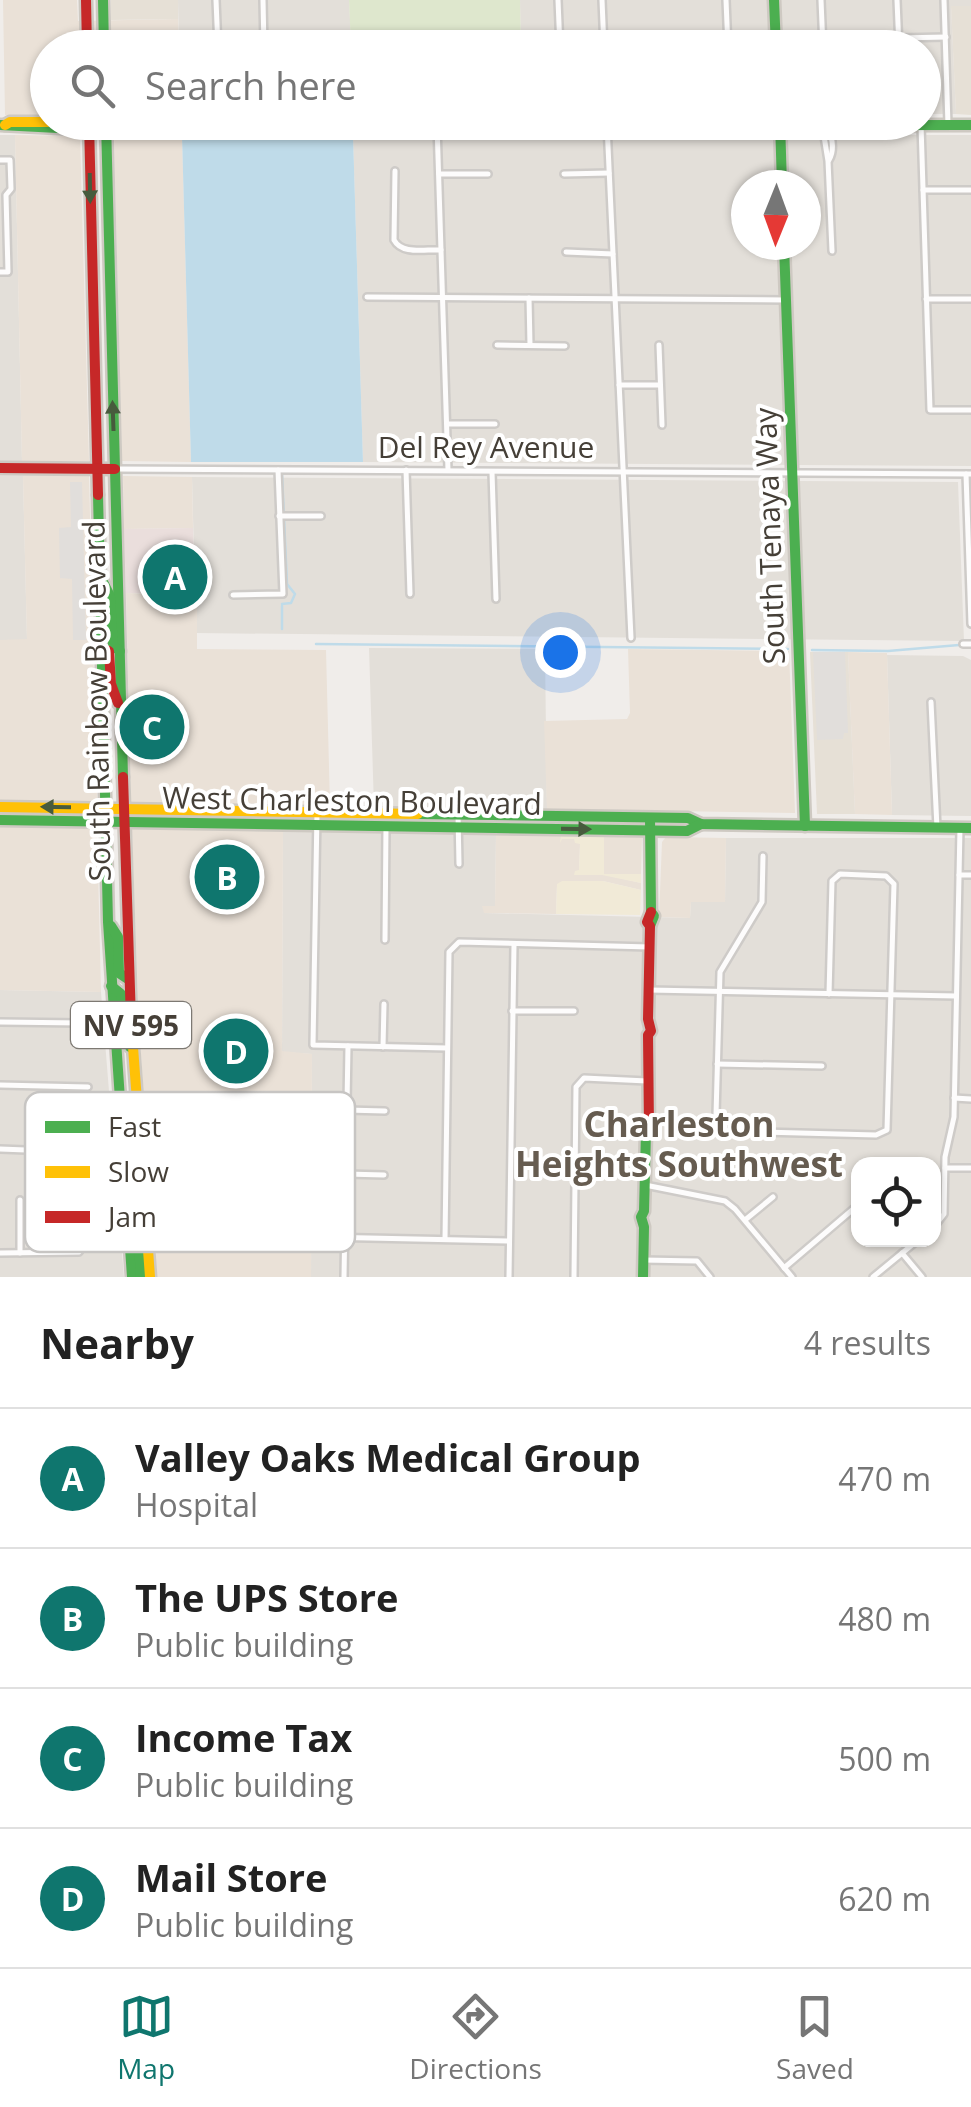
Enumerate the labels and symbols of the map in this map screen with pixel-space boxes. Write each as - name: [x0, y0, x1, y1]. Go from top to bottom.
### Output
- north arrow: [731, 170, 821, 260]
- one-way arrow: [83, 172, 99, 204]
- one-way arrow: [105, 400, 121, 432]
- street label: South Tenaya Way: [744, 406, 794, 665]
- street label: Del Rey Avenue: [378, 426, 594, 467]
- street label: South Rainbow Boulevard: [72, 520, 120, 882]
- pin: A: [142, 540, 208, 614]
- your location: [535, 627, 586, 678]
- pin: C: [120, 690, 184, 764]
- street label: West Charleston Boulevard: [162, 776, 542, 824]
- one-way arrow: [39, 799, 71, 815]
- one-way arrow: [560, 821, 592, 837]
- pin: B: [194, 840, 260, 914]
- road number: NV 595: [71, 1002, 191, 1048]
- pin: D: [204, 1014, 268, 1088]
- legend: [25, 1092, 355, 1252]
- district label: Charleston Heights Southwest: [515, 1100, 843, 1187]
- text: Fast: [108, 1107, 161, 1145]
- text: Slow: [108, 1152, 169, 1190]
- text: Jam: [105, 1197, 157, 1235]

